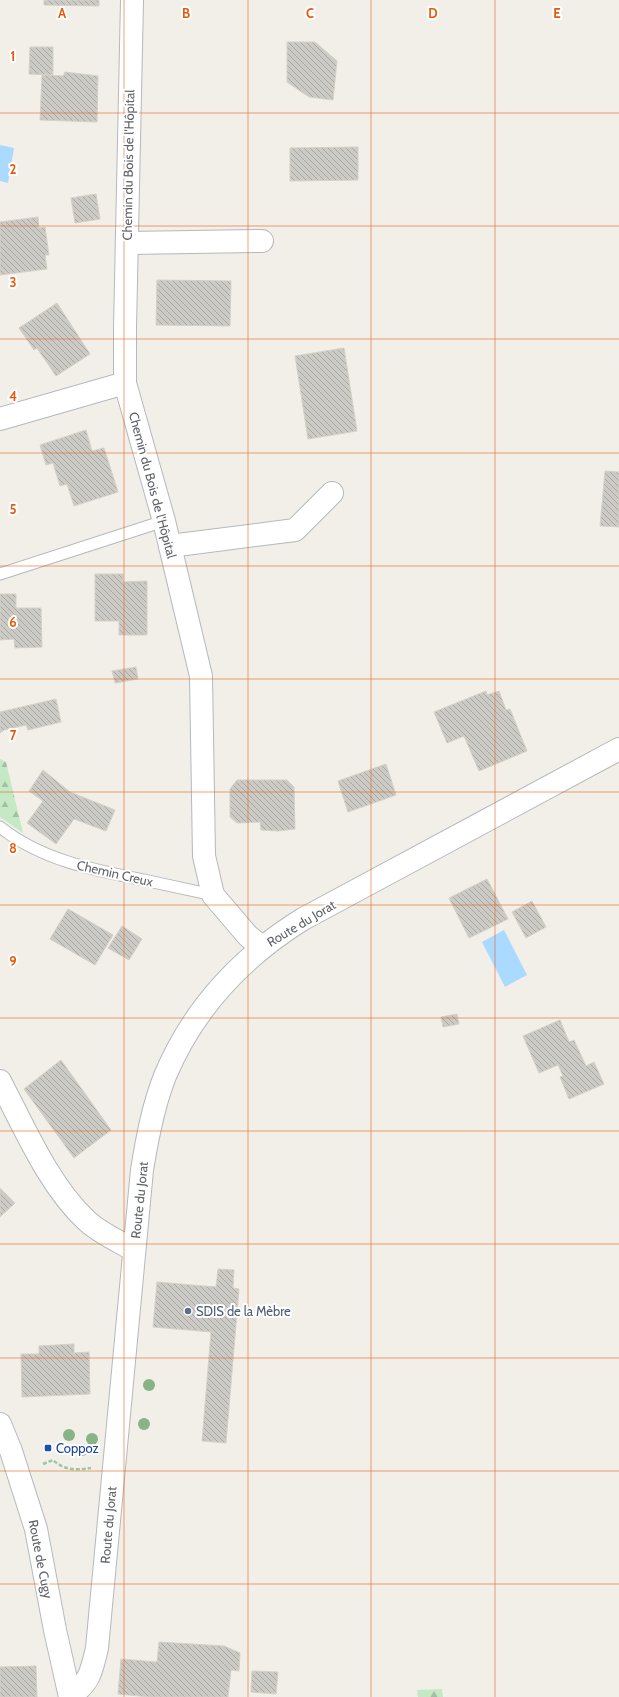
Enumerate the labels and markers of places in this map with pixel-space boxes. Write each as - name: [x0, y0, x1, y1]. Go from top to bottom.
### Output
- place label: SDIS de la Mèbre: [196, 1303, 291, 1319]
- marker: SDIS de la Mèbre: [183, 1306, 193, 1316]
- place label: Coppoz: [56, 1440, 99, 1456]
- marker: Coppoz: [43, 1443, 53, 1453]

